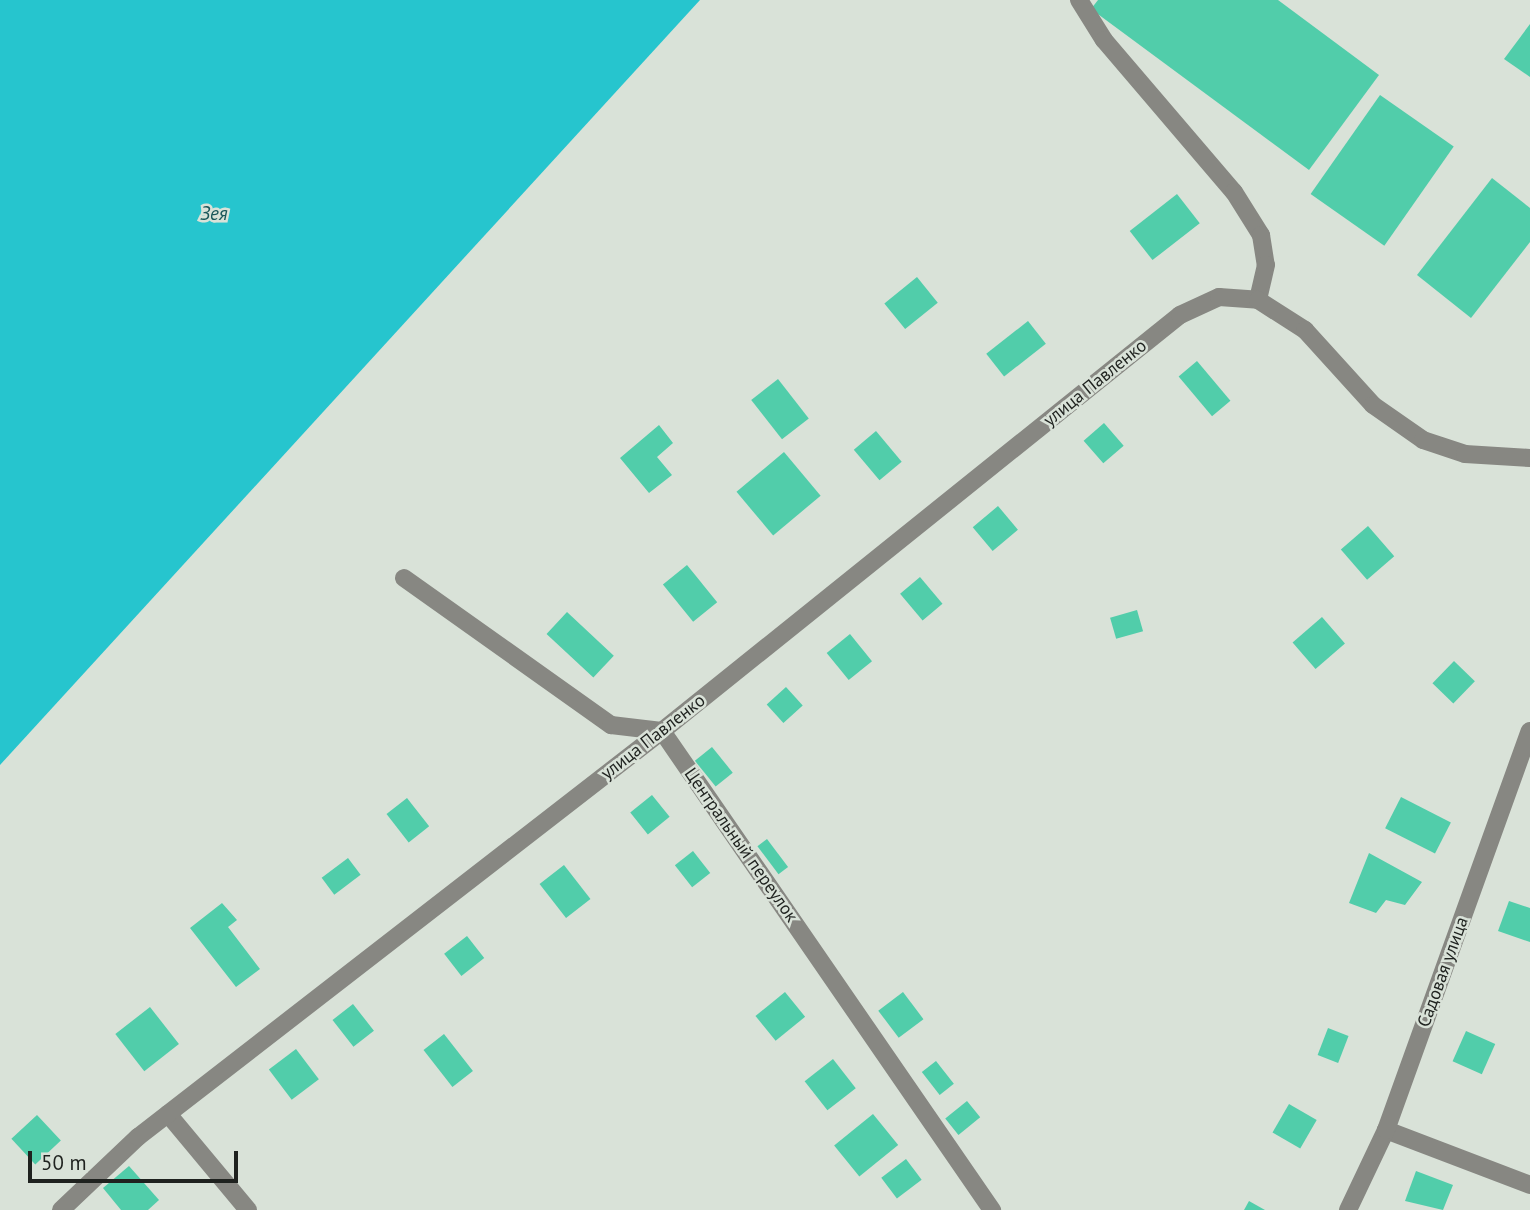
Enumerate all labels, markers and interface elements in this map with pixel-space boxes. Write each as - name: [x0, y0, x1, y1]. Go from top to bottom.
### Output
- water label: Зея: [200, 203, 228, 225]
- street label: улица Павленко: [1039, 335, 1151, 431]
- street label: улица Павленко: [597, 690, 709, 784]
- street label: Центральный переулок: [680, 764, 802, 926]
- street label: Садовая улица: [1413, 914, 1473, 1030]
- scale bar: [32, 1136, 242, 1180]
- text: 50 m: [41, 1149, 87, 1176]

